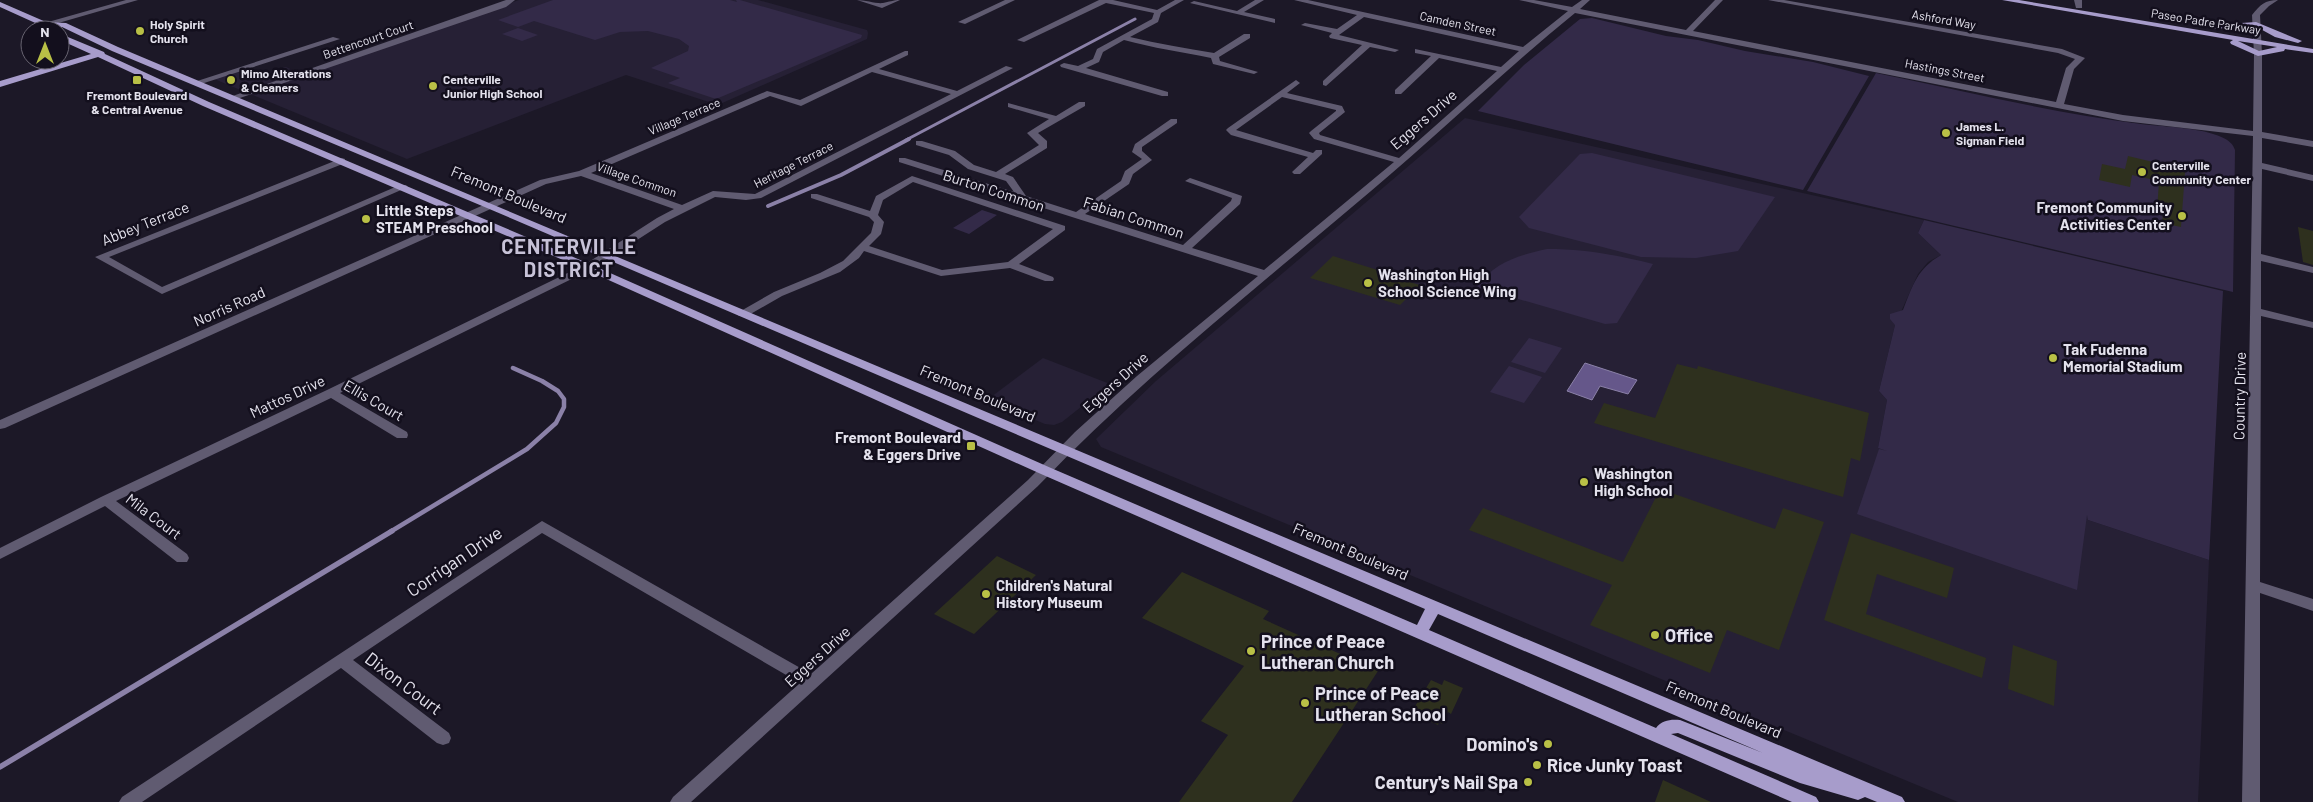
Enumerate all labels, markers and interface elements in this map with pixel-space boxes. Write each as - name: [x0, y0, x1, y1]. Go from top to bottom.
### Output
- street label: Paseo Padre Parkway: [2150, 5, 2262, 37]
- street label: Ashford Way: [1911, 6, 1977, 32]
- street label: Camden Street: [1419, 8, 1497, 38]
- place label: Holy Spirit Church: [150, 17, 205, 45]
- street label: Bettencourt Court: [321, 17, 415, 61]
- north arrow: [20, 20, 70, 70]
- text: N: [40, 23, 50, 40]
- marker: Holy Spirit Church: [134, 25, 146, 37]
- street label: Hastings Street: [1904, 55, 1986, 85]
- place label: Mimo Alterations & Cleaners: [241, 66, 331, 94]
- place label: Centerville Junior High School: [443, 72, 543, 100]
- marker: Fremont Boulevard & Central Avenue: [131, 74, 143, 86]
- marker: Mimo Alterations & Cleaners: [225, 74, 237, 86]
- marker: Centerville Junior High School: [427, 80, 439, 92]
- street label: Eggers Drive: [1386, 85, 1460, 153]
- place label: Fremont Boulevard & Central Avenue: [87, 88, 188, 116]
- street label: Village Terrace: [646, 95, 722, 137]
- place label: James L. Sigman Field: [1956, 119, 2024, 147]
- marker: James L. Sigman Field: [1940, 127, 1952, 139]
- street label: Heritage Terrace: [751, 138, 835, 190]
- place label: Centerville Community Center: [2152, 158, 2252, 186]
- street label: Village Common: [595, 159, 679, 199]
- street label: Fremont Boulevard: [448, 162, 570, 226]
- street label: Burton Common: [941, 165, 1047, 215]
- marker: Centerville Community Center: [2136, 166, 2148, 178]
- street label: Fabian Common: [1081, 192, 1187, 242]
- street label: Abbey Terrace: [99, 197, 191, 249]
- place label: Fremont Community Activities Center: [2037, 198, 2172, 233]
- place label: Little Steps STEAM Preschool: [376, 201, 493, 236]
- marker: Fremont Community Activities Center: [2176, 210, 2188, 222]
- marker: Little Steps STEAM Preschool: [360, 213, 372, 225]
- district label: CENTERVILLE DISTRICT: [501, 234, 637, 281]
- place label: Washington High School Science Wing: [1378, 265, 1516, 300]
- marker: Washington High School Science Wing: [1362, 277, 1374, 289]
- street label: Norris Road: [190, 282, 268, 330]
- place label: Tak Fudenna Memorial Stadium: [2063, 340, 2182, 375]
- street label: Eggers Drive: [1078, 348, 1152, 416]
- marker: Tak Fudenna Memorial Stadium: [2047, 352, 2059, 364]
- street label: Country Drive: [2229, 352, 2249, 440]
- street label: Fremont Boulevard: [917, 361, 1039, 425]
- street label: Mattos Drive: [247, 371, 327, 421]
- street label: Ellis Court: [341, 376, 407, 424]
- place label: Fremont Boulevard & Eggers Drive: [835, 428, 961, 463]
- marker: Fremont Boulevard & Eggers Drive: [965, 440, 977, 452]
- place label: Washington High School: [1594, 464, 1672, 499]
- marker: Washington High School: [1578, 476, 1590, 488]
- street label: Mila Court: [123, 489, 185, 543]
- street label: Fremont Boulevard: [1290, 519, 1412, 583]
- street label: Corrigan Drive: [402, 521, 506, 601]
- place label: Children's Natural History Museum: [996, 576, 1112, 611]
- marker: Children's Natural History Museum: [980, 588, 992, 600]
- street label: Eggers Drive: [780, 622, 854, 690]
- place label: Office: [1665, 624, 1713, 646]
- marker: Office: [1649, 629, 1661, 641]
- place label: Prince of Peace Lutheran Church: [1261, 630, 1394, 673]
- marker: Prince of Peace Lutheran Church: [1245, 645, 1257, 657]
- street label: Dixon Court: [361, 647, 447, 719]
- street label: Fremont Boulevard: [1663, 677, 1785, 741]
- place label: Prince of Peace Lutheran School: [1315, 682, 1446, 725]
- marker: Prince of Peace Lutheran School: [1299, 697, 1311, 709]
- place label: Domino's: [1466, 733, 1538, 755]
- marker: Domino's: [1542, 738, 1554, 750]
- place label: Rice Junky Toast: [1547, 754, 1683, 776]
- marker: Rice Junky Toast: [1531, 759, 1543, 771]
- place label: Century's Nail Spa: [1375, 771, 1518, 793]
- marker: Century's Nail Spa: [1522, 776, 1534, 788]

